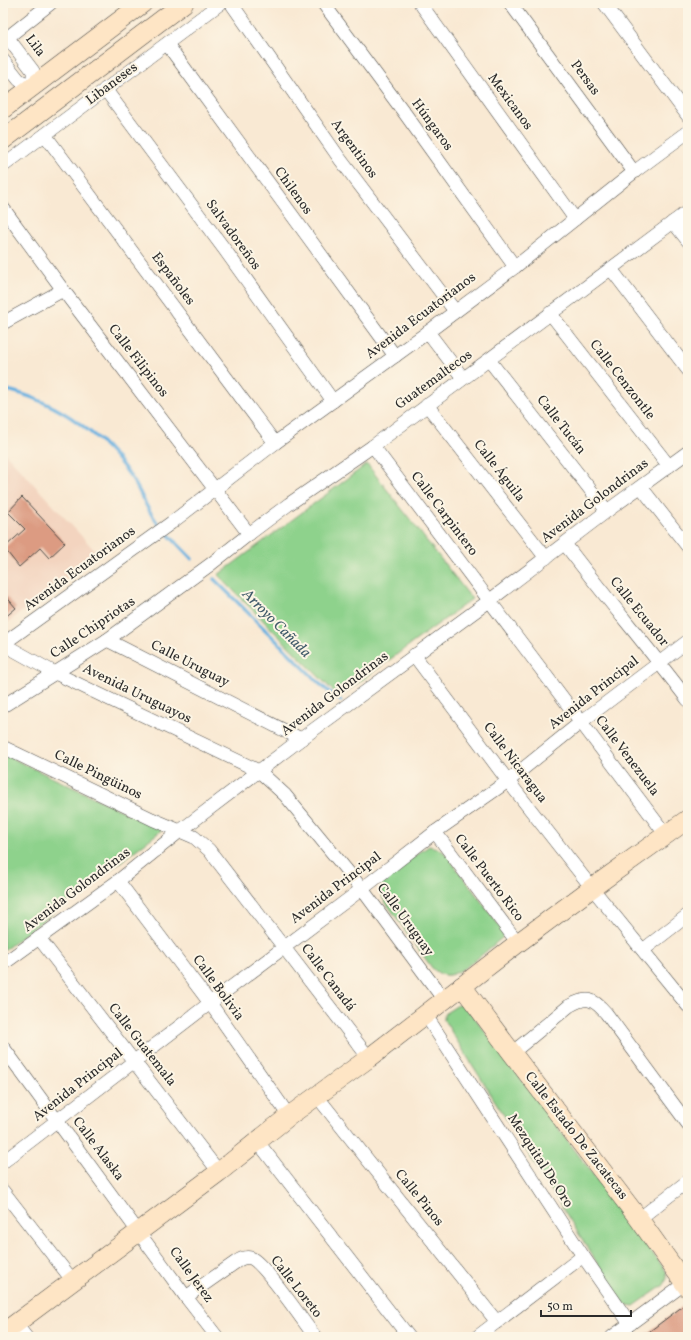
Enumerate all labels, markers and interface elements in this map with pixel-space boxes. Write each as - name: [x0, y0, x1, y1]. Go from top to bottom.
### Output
- street label: Lila: [20, 31, 50, 61]
- street label: Persas: [566, 57, 604, 99]
- street label: Libaneses: [82, 58, 142, 110]
- street label: Mexicanos: [483, 70, 537, 134]
- street label: Húngaros: [407, 95, 457, 155]
- street label: Argentinos: [326, 116, 382, 182]
- street label: Chilenos: [269, 163, 317, 219]
- street label: Salvadoreños: [201, 196, 265, 274]
- street label: Españoles: [147, 249, 199, 309]
- street label: Avenida Ecuatorianos: [362, 268, 480, 364]
- street label: Calle Filipinos: [103, 320, 173, 402]
- street label: Calle Cenzontle: [585, 336, 659, 424]
- street label: Guatemaltecos: [392, 346, 476, 414]
- street label: Calle Tucán: [532, 391, 590, 459]
- street label: Calle Águila: [469, 436, 529, 506]
- street label: Avenida Golondrinas: [537, 454, 653, 548]
- street label: Calle Carpintero: [406, 468, 482, 560]
- street label: Avenida Ecuatorianos: [20, 522, 140, 616]
- street label: Calle Ecuador: [605, 573, 673, 651]
- water label: Arroyo Cañada: [236, 584, 315, 663]
- street label: Calle Chipriotas: [47, 592, 139, 664]
- street label: Calle Uruguay: [147, 636, 233, 692]
- street label: Avenida Golondrinas: [277, 647, 393, 741]
- street label: Avenida Principal: [545, 652, 643, 734]
- street label: Avenida Uruguayos: [79, 659, 195, 729]
- street label: Calle Venezuela: [590, 712, 664, 800]
- street label: Calle Nicaragua: [478, 719, 552, 807]
- street label: Calle Pingüinos: [51, 745, 145, 805]
- street label: Calle Puerto Rico: [450, 830, 528, 926]
- street label: Avenida Golondrinas: [19, 843, 135, 937]
- street label: Avenida Principal: [287, 848, 385, 928]
- street label: Calle Uruguay: [372, 880, 438, 961]
- street label: Calle Canadá: [296, 940, 360, 1016]
- street label: Calle Bolivia: [188, 951, 248, 1025]
- street label: Calle Guatemala: [103, 999, 181, 1091]
- street label: Avenida Principal: [29, 1044, 127, 1126]
- street label: Calle Estado De Zacatecas: [520, 1068, 632, 1204]
- street label: Mezquital De Oro: [503, 1110, 577, 1212]
- street label: Calle Alaska: [68, 1113, 128, 1185]
- street label: Calle Pinos: [390, 1166, 448, 1230]
- street label: Calle Jerez: [164, 1243, 218, 1307]
- street label: Calle Loreto: [266, 1252, 326, 1322]
- scale bar: [541, 1292, 631, 1318]
- text: 50 m: [547, 1299, 573, 1315]

